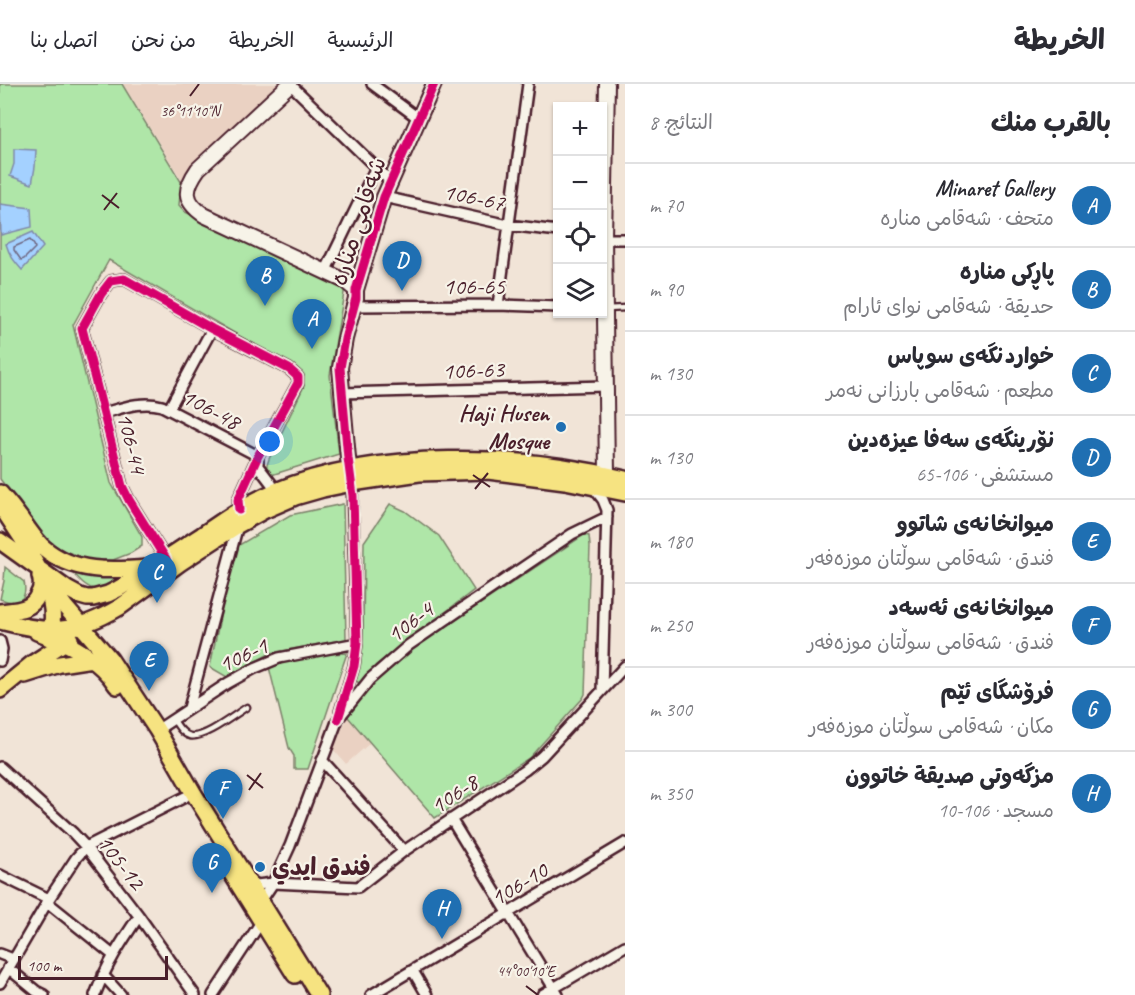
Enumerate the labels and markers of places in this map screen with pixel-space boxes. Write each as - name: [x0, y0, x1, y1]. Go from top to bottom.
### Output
- pin: D: [382, 242, 422, 291]
- pin: B: [246, 256, 284, 306]
- pin: A: [292, 300, 332, 349]
- place label: Haji Husen Mosque: [459, 398, 551, 456]
- marker: Haji Husen Mosque: [554, 420, 568, 434]
- pin: C: [138, 554, 176, 603]
- pin: E: [130, 642, 168, 691]
- pin: F: [204, 770, 242, 819]
- pin: G: [192, 844, 232, 893]
- place label: فندق ايدي: [272, 852, 371, 885]
- marker: فندق ايدي: [253, 860, 267, 874]
- pin: H: [422, 890, 462, 939]

